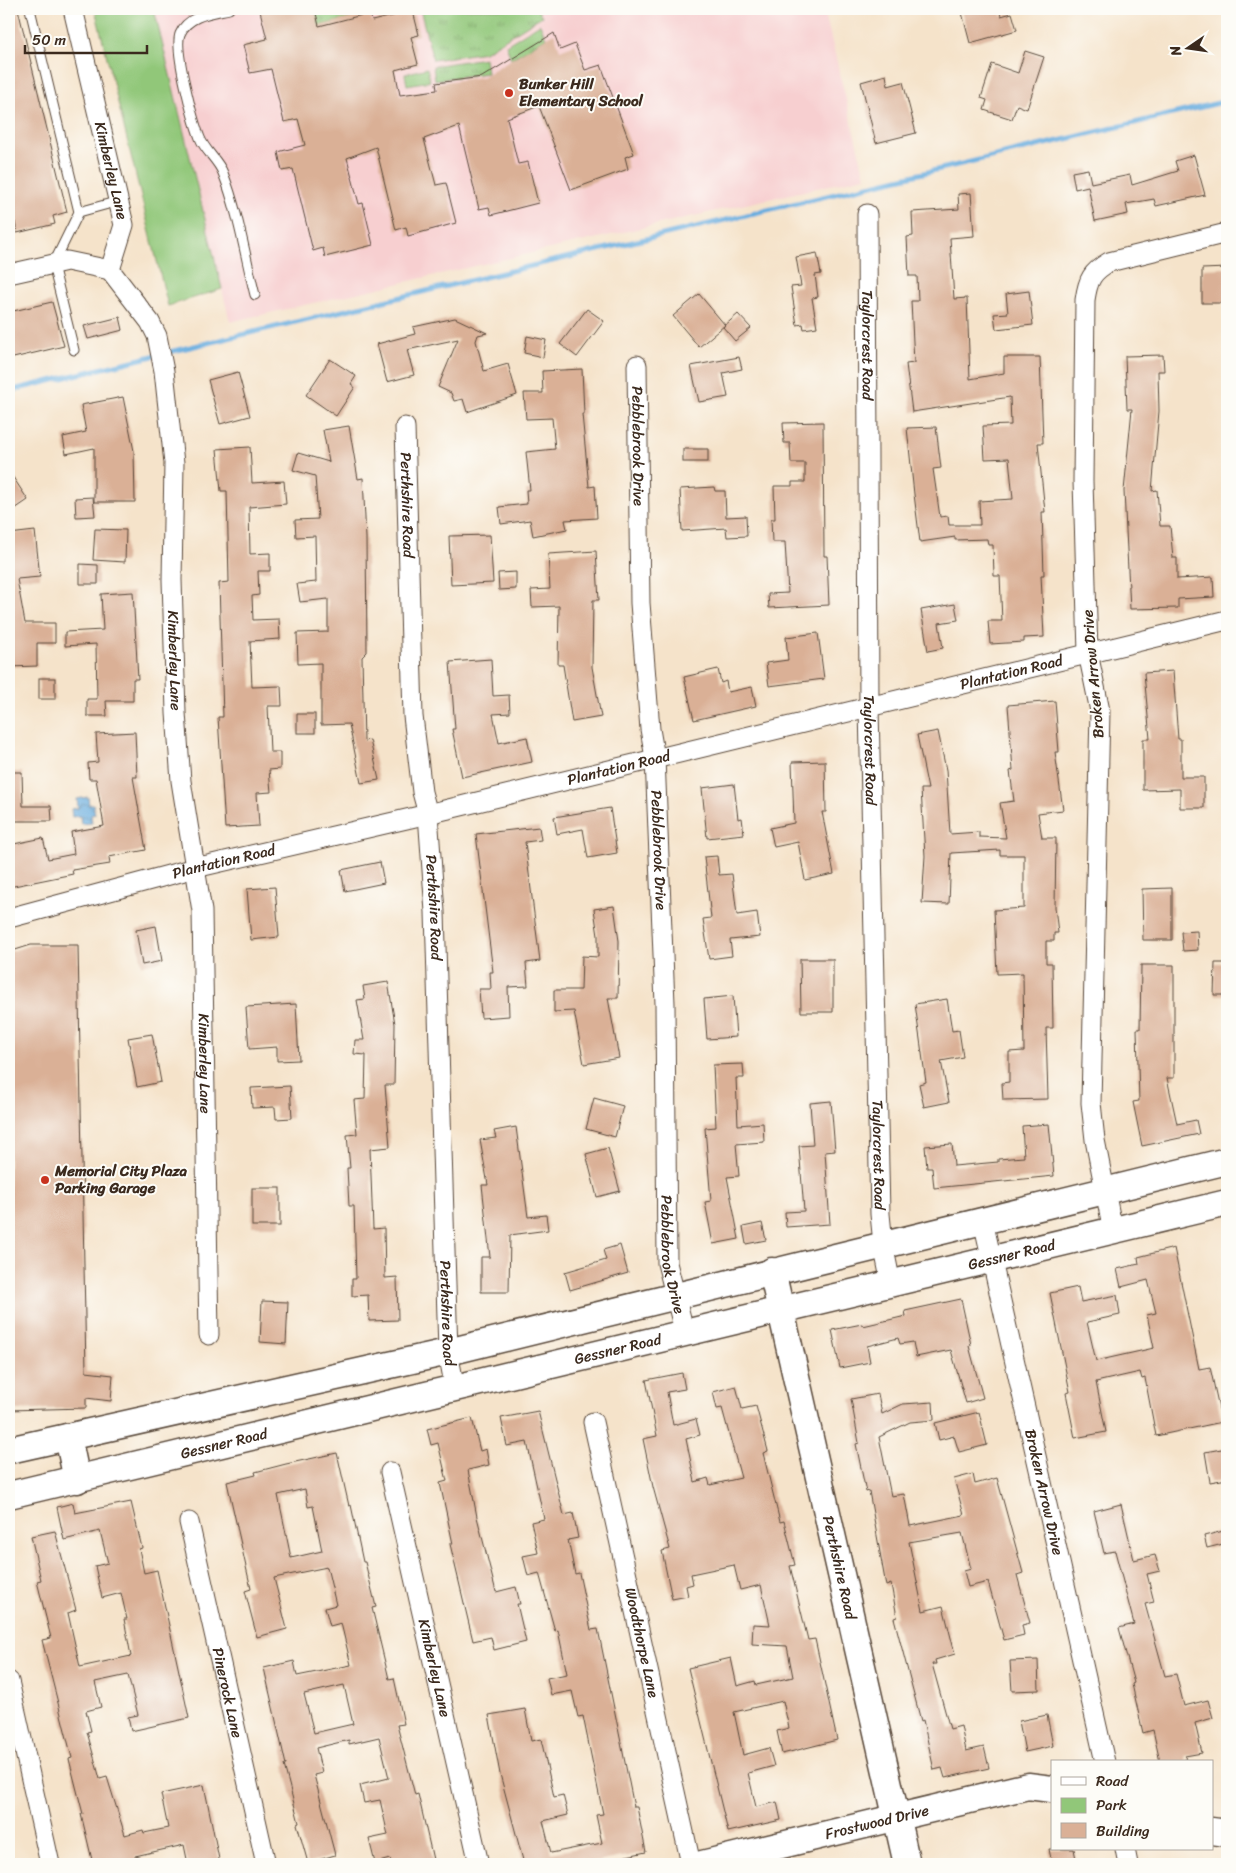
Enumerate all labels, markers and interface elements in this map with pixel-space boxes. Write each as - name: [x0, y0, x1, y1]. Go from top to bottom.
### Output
- scale bar: [25, 22, 148, 54]
- north arrow: [1164, 22, 1214, 72]
- text: 50 m: [32, 27, 67, 53]
- text: N: [1162, 43, 1189, 59]
- place label: Bunker Hill Elementary School: [519, 71, 644, 114]
- marker: Bunker Hill Elementary School: [503, 87, 515, 99]
- street label: Kimberley Lane: [87, 119, 135, 223]
- street label: Taylorcrest Road: [854, 290, 881, 401]
- street label: Pebblebrook Drive: [624, 386, 652, 506]
- street label: Perthshire Road: [393, 452, 422, 559]
- street label: Broken Arrow Drive: [1074, 608, 1112, 739]
- street label: Kimberley Lane: [160, 610, 189, 711]
- street label: Plantation Road: [957, 647, 1066, 697]
- street label: Taylorcrest Road: [856, 695, 884, 806]
- street label: Plantation Road: [565, 742, 674, 793]
- street label: Pebblebrook Drive: [643, 790, 674, 911]
- street label: Plantation Road: [169, 837, 279, 887]
- street label: Perthshire Road: [418, 854, 449, 962]
- street label: Kimberley Lane: [191, 1013, 218, 1114]
- street label: Taylorcrest Road: [865, 1100, 893, 1211]
- place label: Memorial City Plaza Parking Garage: [54, 1158, 188, 1201]
- marker: Memorial City Plaza Parking Garage: [39, 1174, 51, 1186]
- street label: Pebblebrook Drive: [653, 1195, 692, 1317]
- street label: Gessner Road: [965, 1231, 1059, 1278]
- street label: Perthshire Road: [432, 1260, 464, 1369]
- street label: Gessner Road: [572, 1326, 665, 1372]
- street label: Gessner Road: [178, 1420, 271, 1466]
- street label: Broken Arrow Drive: [1017, 1426, 1071, 1558]
- street label: Perthshire Road: [815, 1513, 864, 1623]
- street label: Woodthorpe Lane: [617, 1585, 667, 1700]
- street label: Kimberley Lane: [411, 1616, 458, 1720]
- street label: Pinerock Lane: [205, 1645, 250, 1741]
- legend: [1051, 1760, 1214, 1850]
- text: Road: [1096, 1768, 1129, 1794]
- text: Park: [1096, 1792, 1127, 1818]
- street label: Frostwood Drive: [822, 1797, 932, 1847]
- text: Building: [1096, 1818, 1150, 1844]

